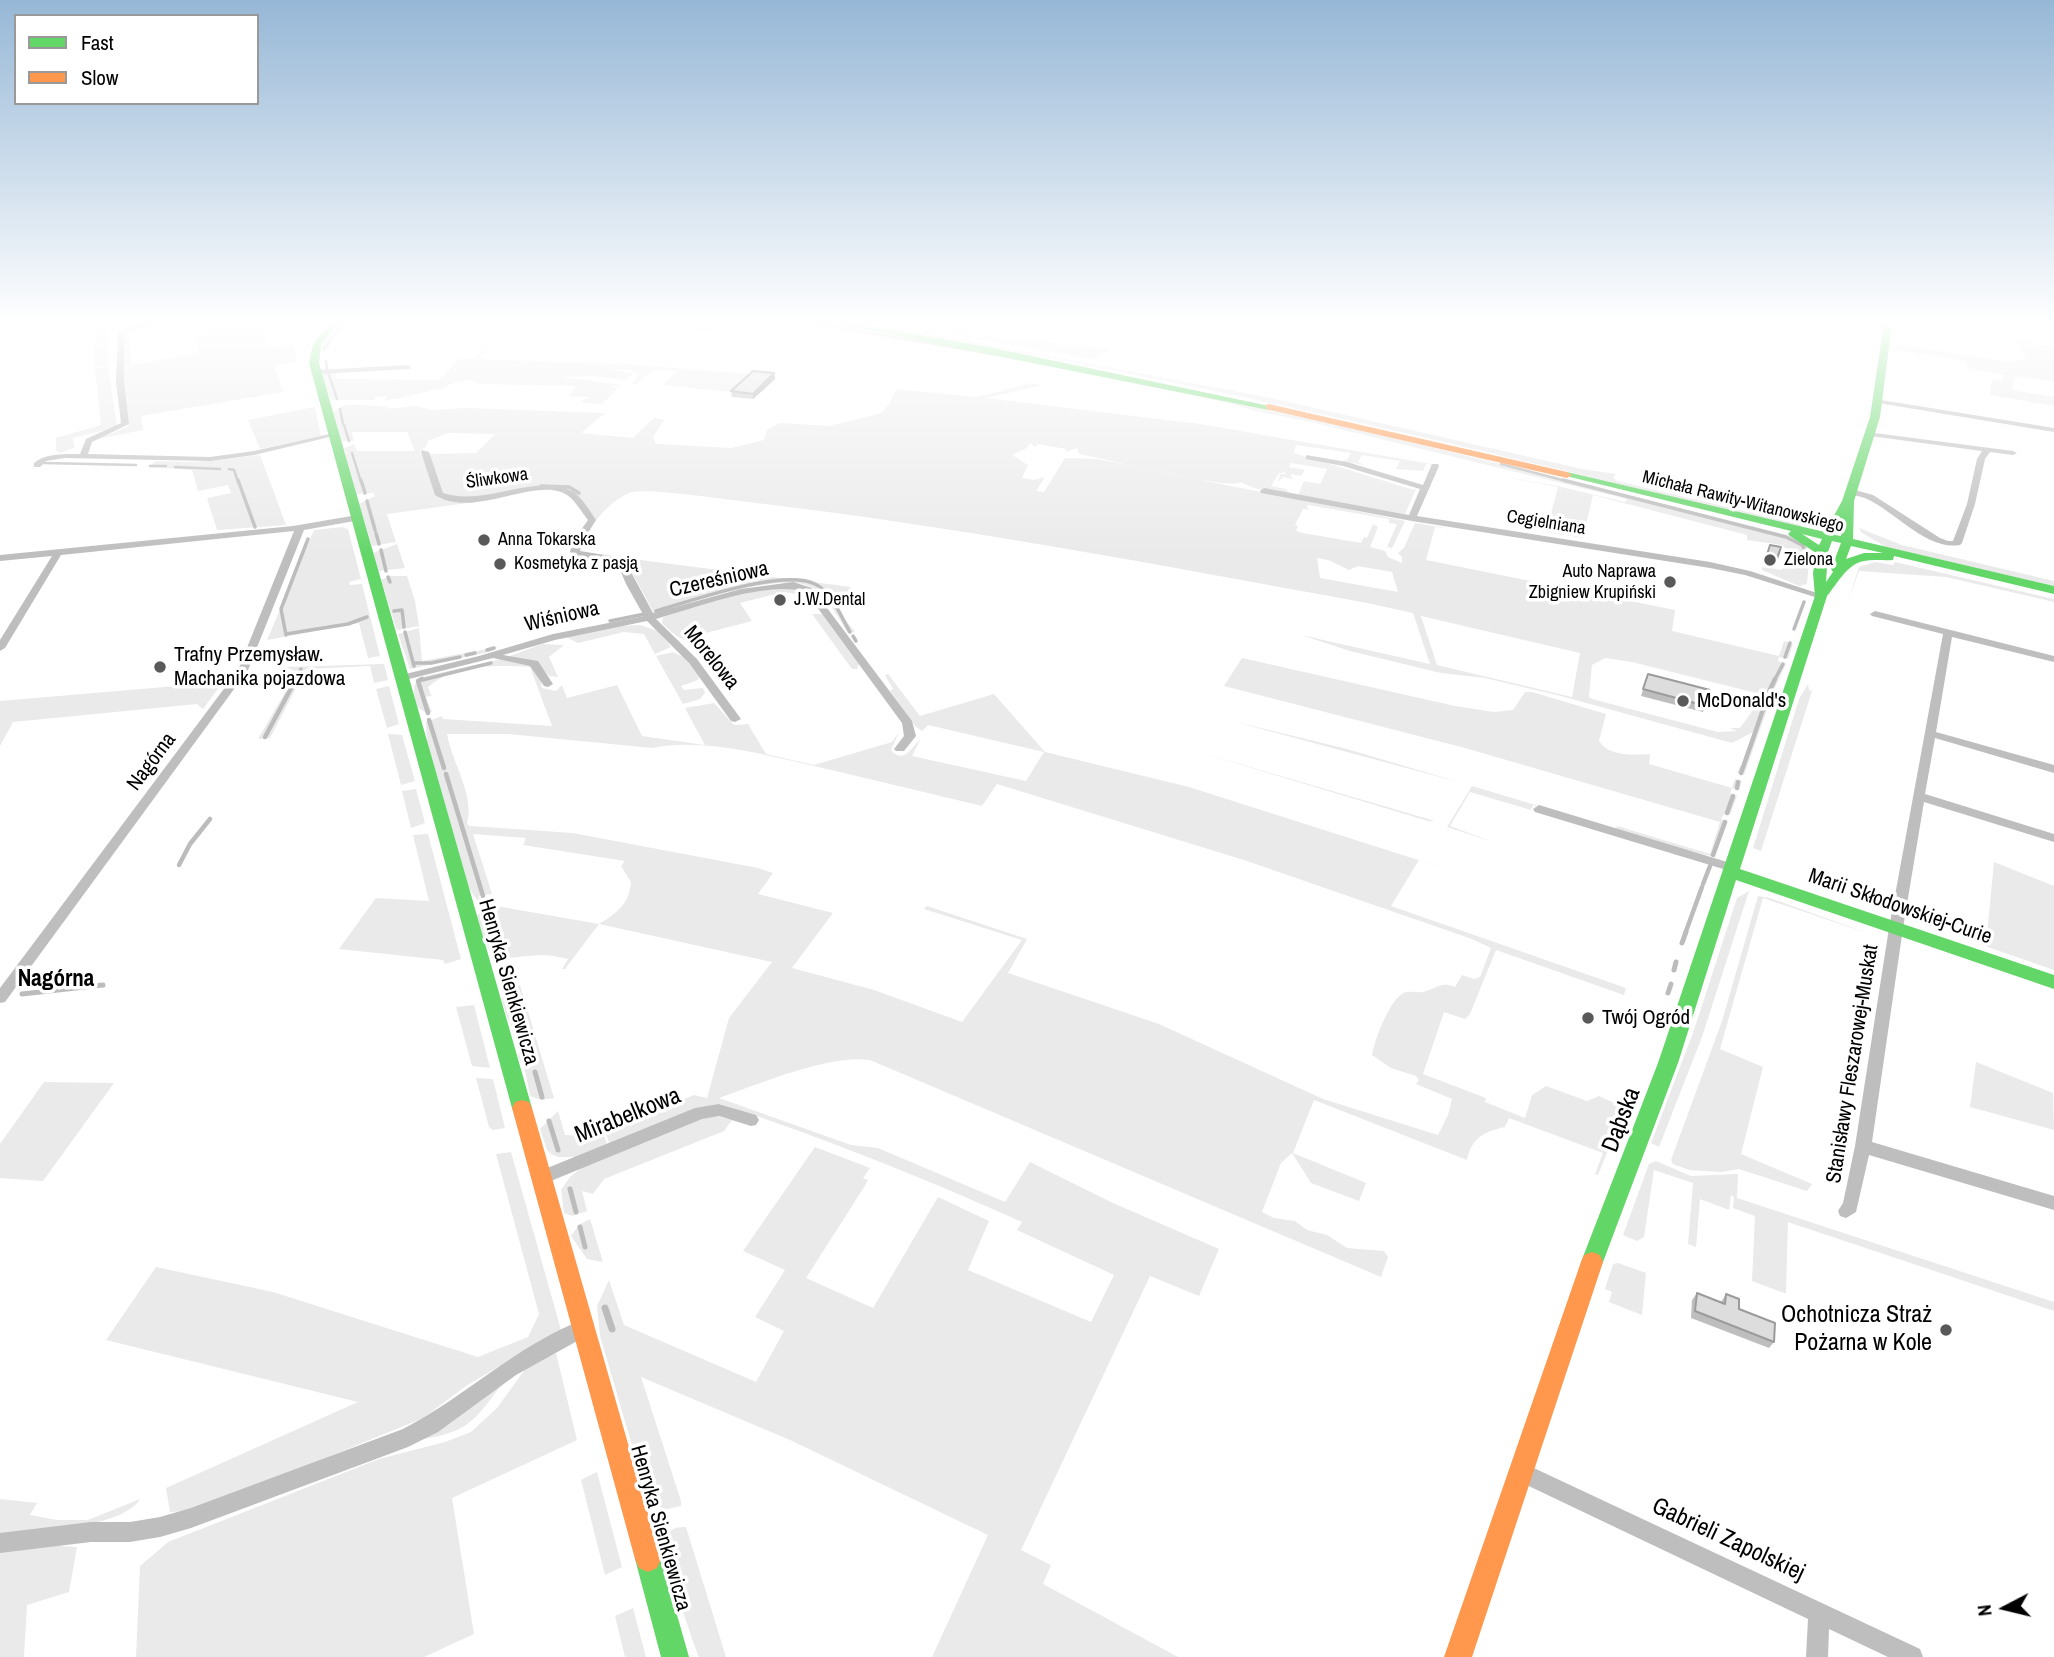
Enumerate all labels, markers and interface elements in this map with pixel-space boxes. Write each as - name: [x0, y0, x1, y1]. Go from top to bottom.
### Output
- legend: [14, 14, 259, 105]
- text: Fast: [81, 28, 114, 57]
- text: Slow: [81, 63, 118, 92]
- street label: Śliwkowa: [465, 464, 529, 494]
- street label: Michała Rawity-Witanowskiego: [1640, 467, 1846, 537]
- street label: Cegielniana: [1505, 506, 1587, 540]
- place label: Anna Tokarska: [498, 529, 596, 551]
- marker: Anna Tokarska: [476, 532, 492, 548]
- place label: Zielona: [1784, 549, 1833, 571]
- marker: Zielona: [1762, 552, 1778, 568]
- place label: Kosmetyka z pasją: [514, 553, 638, 575]
- marker: Kosmetyka z pasją: [492, 556, 508, 572]
- street label: Czereśniowa: [667, 556, 771, 604]
- place label: Auto Naprawa Zbigniew Krupiński: [1529, 561, 1656, 604]
- marker: Auto Naprawa Zbigniew Krupiński: [1662, 574, 1678, 590]
- place label: J.W.Dental: [794, 589, 865, 611]
- marker: J.W.Dental: [772, 592, 788, 608]
- street label: Wiśniowa: [522, 596, 602, 638]
- street label: Morelowa: [678, 621, 744, 695]
- place label: Trafny Przemysław. Machanika pojazdowa: [174, 642, 345, 692]
- marker: Trafny Przemysław. Machanika pojazdowa: [152, 659, 168, 675]
- place label: McDonald's: [1697, 688, 1786, 714]
- marker: McDonald's: [1675, 693, 1691, 709]
- street label: Nagórna: [122, 728, 182, 796]
- street label: Marii Skłodowskiej-Curie: [1805, 864, 1995, 950]
- street label: Henryka Sienkiewicza: [472, 896, 544, 1068]
- street label: Stanisławy Fleszarowej-Muskat: [1822, 943, 1884, 1185]
- district label: Nagórna: [18, 966, 94, 994]
- place label: Twój Ogród: [1602, 1005, 1690, 1031]
- marker: Twój Ogród: [1580, 1010, 1596, 1026]
- street label: Mirabelkowa: [571, 1082, 685, 1150]
- street label: Dąbska: [1597, 1084, 1647, 1156]
- place label: Ochotnicza Straż Pożarna w Kole: [1781, 1302, 1932, 1358]
- marker: Ochotnicza Straż Pożarna w Kole: [1938, 1322, 1954, 1338]
- street label: Henryka Sienkiewicza: [624, 1442, 696, 1614]
- street label: Gabrieli Zapolskiej: [1647, 1492, 1809, 1588]
- north arrow: [1970, 1573, 2040, 1643]
- text: N: [1971, 1603, 1998, 1618]

